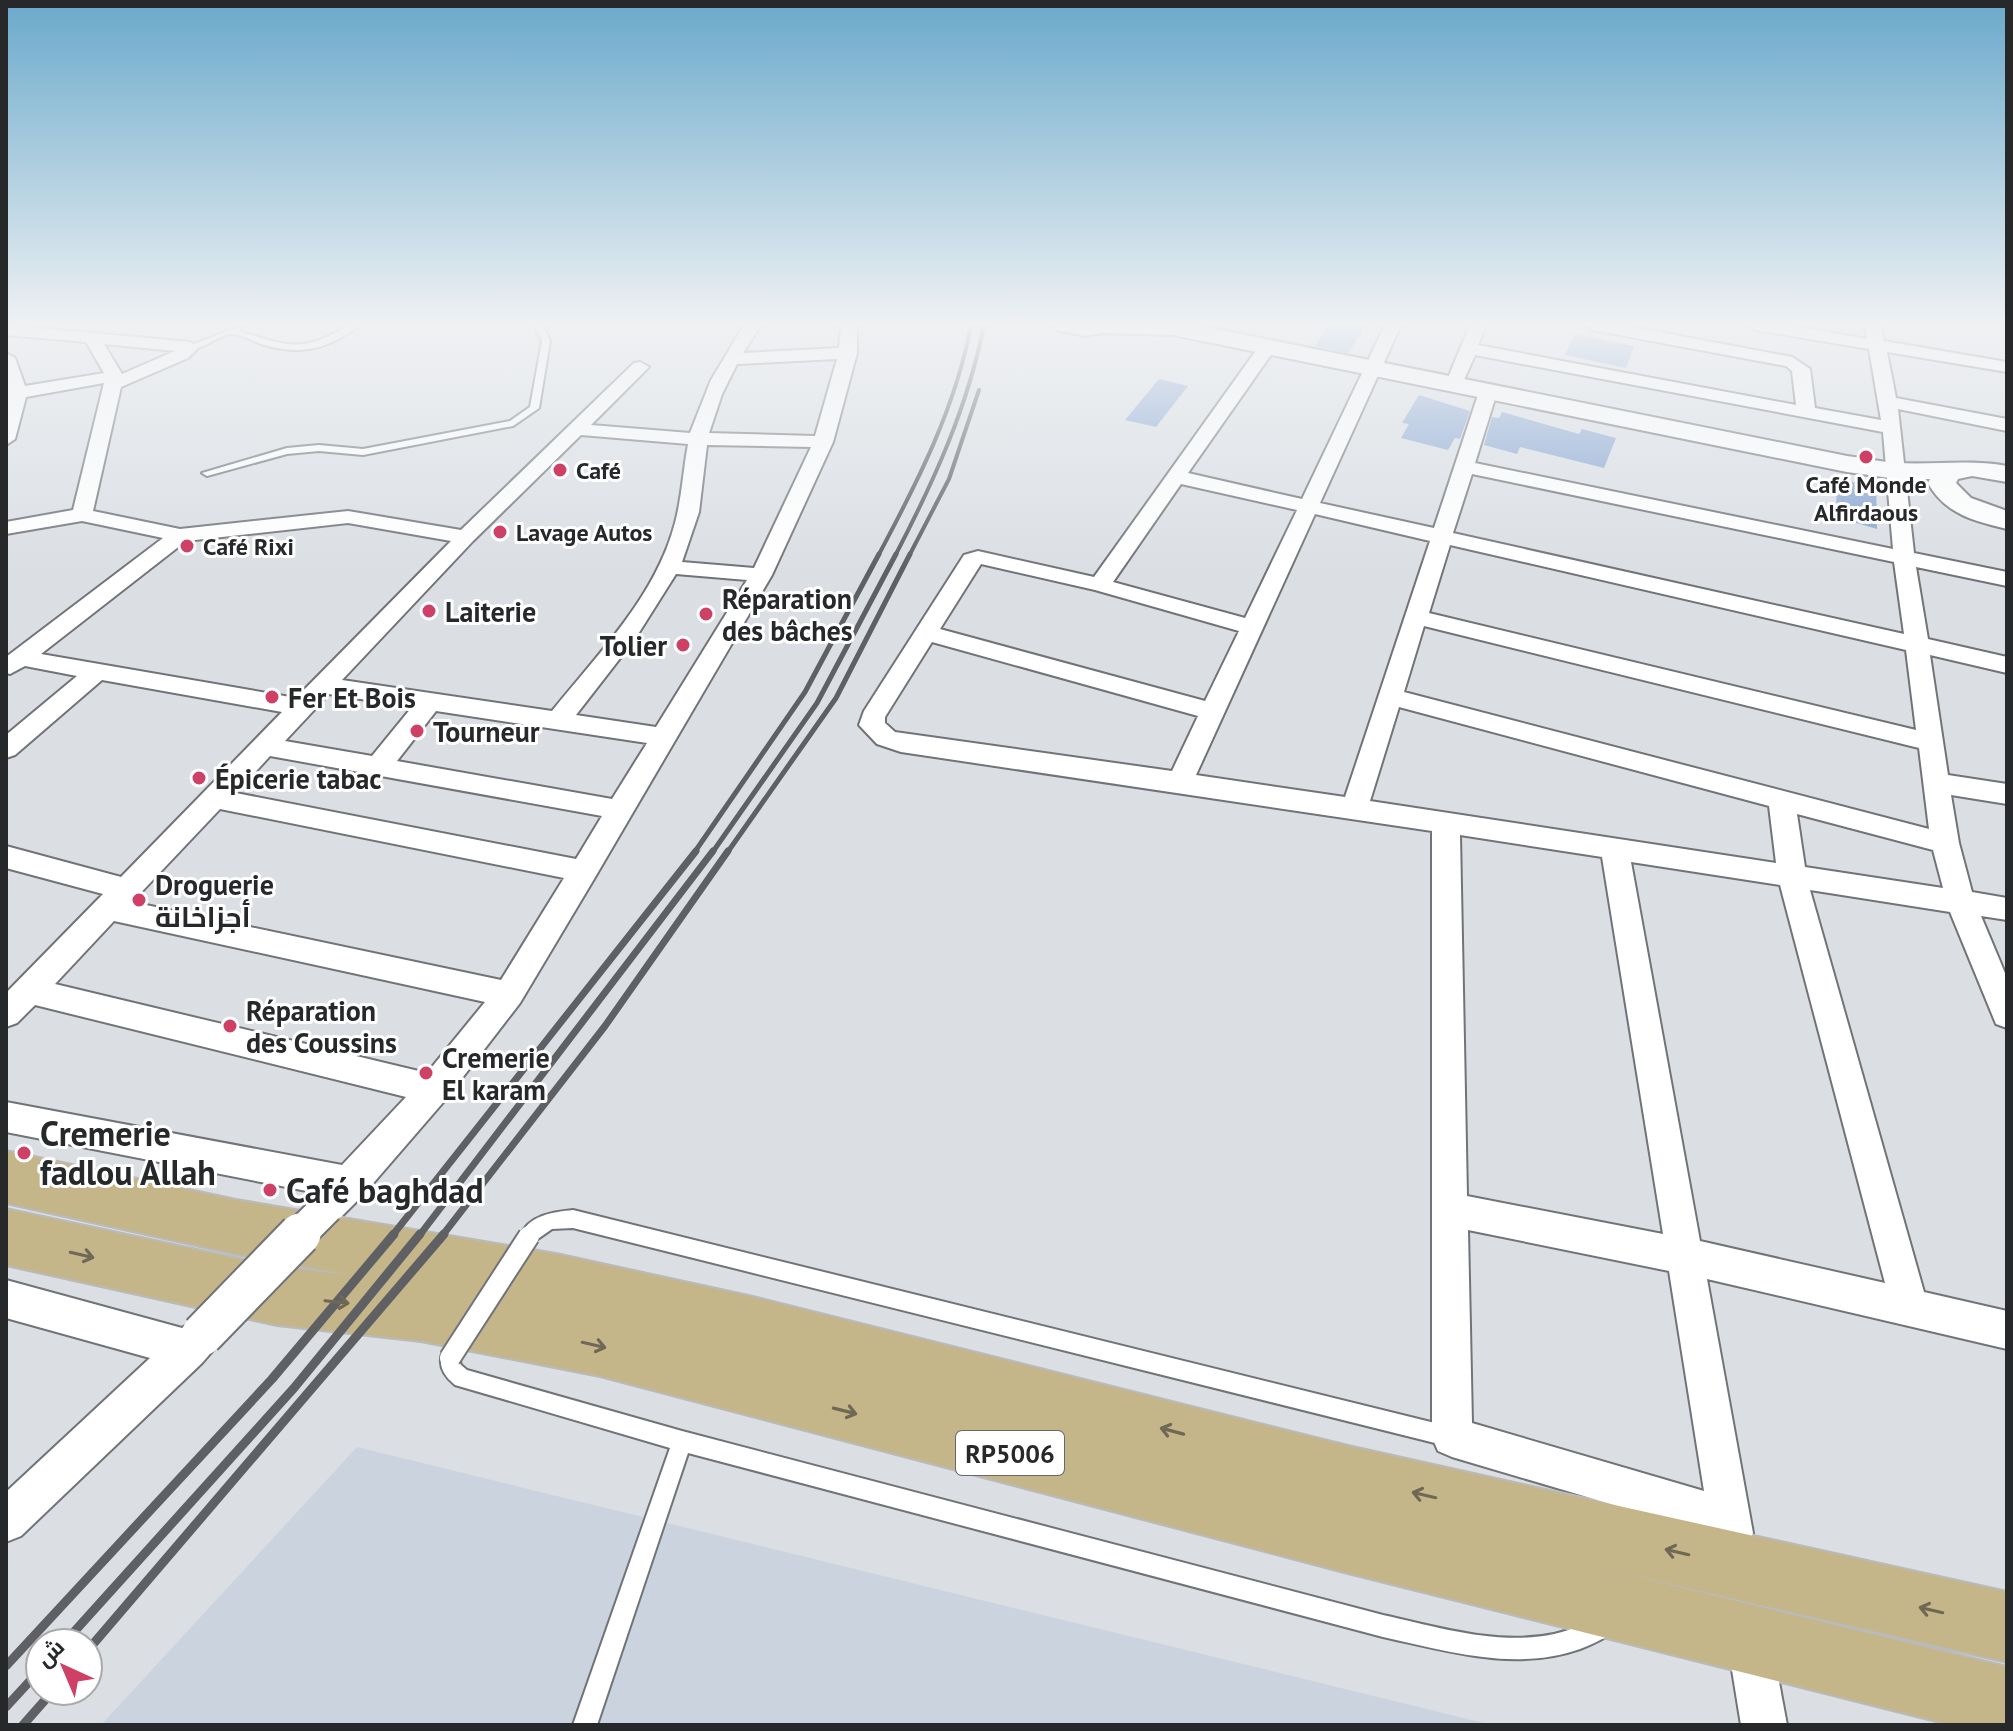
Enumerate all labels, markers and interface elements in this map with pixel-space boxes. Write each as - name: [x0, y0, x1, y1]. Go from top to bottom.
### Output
- marker: Café Monde Alfirdaous: [1857, 448, 1875, 466]
- place label: Café: [576, 455, 621, 486]
- marker: Café: [551, 461, 569, 479]
- place label: Café Monde Alfirdaous: [1805, 469, 1927, 528]
- place label: Lavage Autos: [516, 517, 652, 548]
- marker: Lavage Autos: [491, 523, 509, 541]
- place label: Café Rixi: [203, 531, 294, 562]
- marker: Café Rixi: [178, 537, 196, 555]
- place label: Réparation des bâches: [722, 580, 853, 649]
- place label: Laiterie: [445, 593, 536, 630]
- marker: Laiterie: [420, 602, 438, 620]
- marker: Réparation des bâches: [697, 605, 715, 623]
- place label: Tolier: [600, 627, 667, 664]
- marker: Tolier: [674, 636, 692, 654]
- place label: Fer Et Bois: [288, 679, 416, 716]
- marker: Fer Et Bois: [263, 688, 281, 706]
- place label: Tourneur: [433, 713, 540, 750]
- marker: Tourneur: [408, 722, 426, 740]
- place label: Épicerie tabac: [215, 760, 382, 797]
- marker: Épicerie tabac: [190, 769, 208, 787]
- place label: Droguerie أجزاخانة: [155, 866, 274, 935]
- marker: Droguerie أجزاخانة: [130, 891, 148, 909]
- place label: Réparation des Coussins: [246, 992, 397, 1061]
- marker: Réparation des Coussins: [221, 1017, 239, 1035]
- place label: Cremerie El karam: [442, 1039, 550, 1108]
- marker: Cremerie El karam: [417, 1064, 435, 1082]
- place label: Cremerie fadlou Allah: [40, 1111, 216, 1194]
- marker: Cremerie fadlou Allah: [15, 1144, 33, 1162]
- place label: Café baghdad: [286, 1168, 483, 1212]
- marker: Café baghdad: [261, 1181, 279, 1199]
- one-way arrow: [69, 1248, 94, 1263]
- one-way arrow: [323, 1295, 350, 1310]
- one-way arrow: [580, 1338, 606, 1353]
- one-way arrow: [832, 1405, 857, 1420]
- one-way arrow: [1159, 1423, 1185, 1438]
- road number: RP5006: [956, 1431, 1064, 1475]
- one-way arrow: [1411, 1487, 1437, 1502]
- one-way arrow: [1665, 1544, 1691, 1559]
- one-way arrow: [1919, 1601, 1944, 1616]
- north arrow: [24, 1627, 104, 1707]
- text: ش: [30, 1633, 70, 1672]

